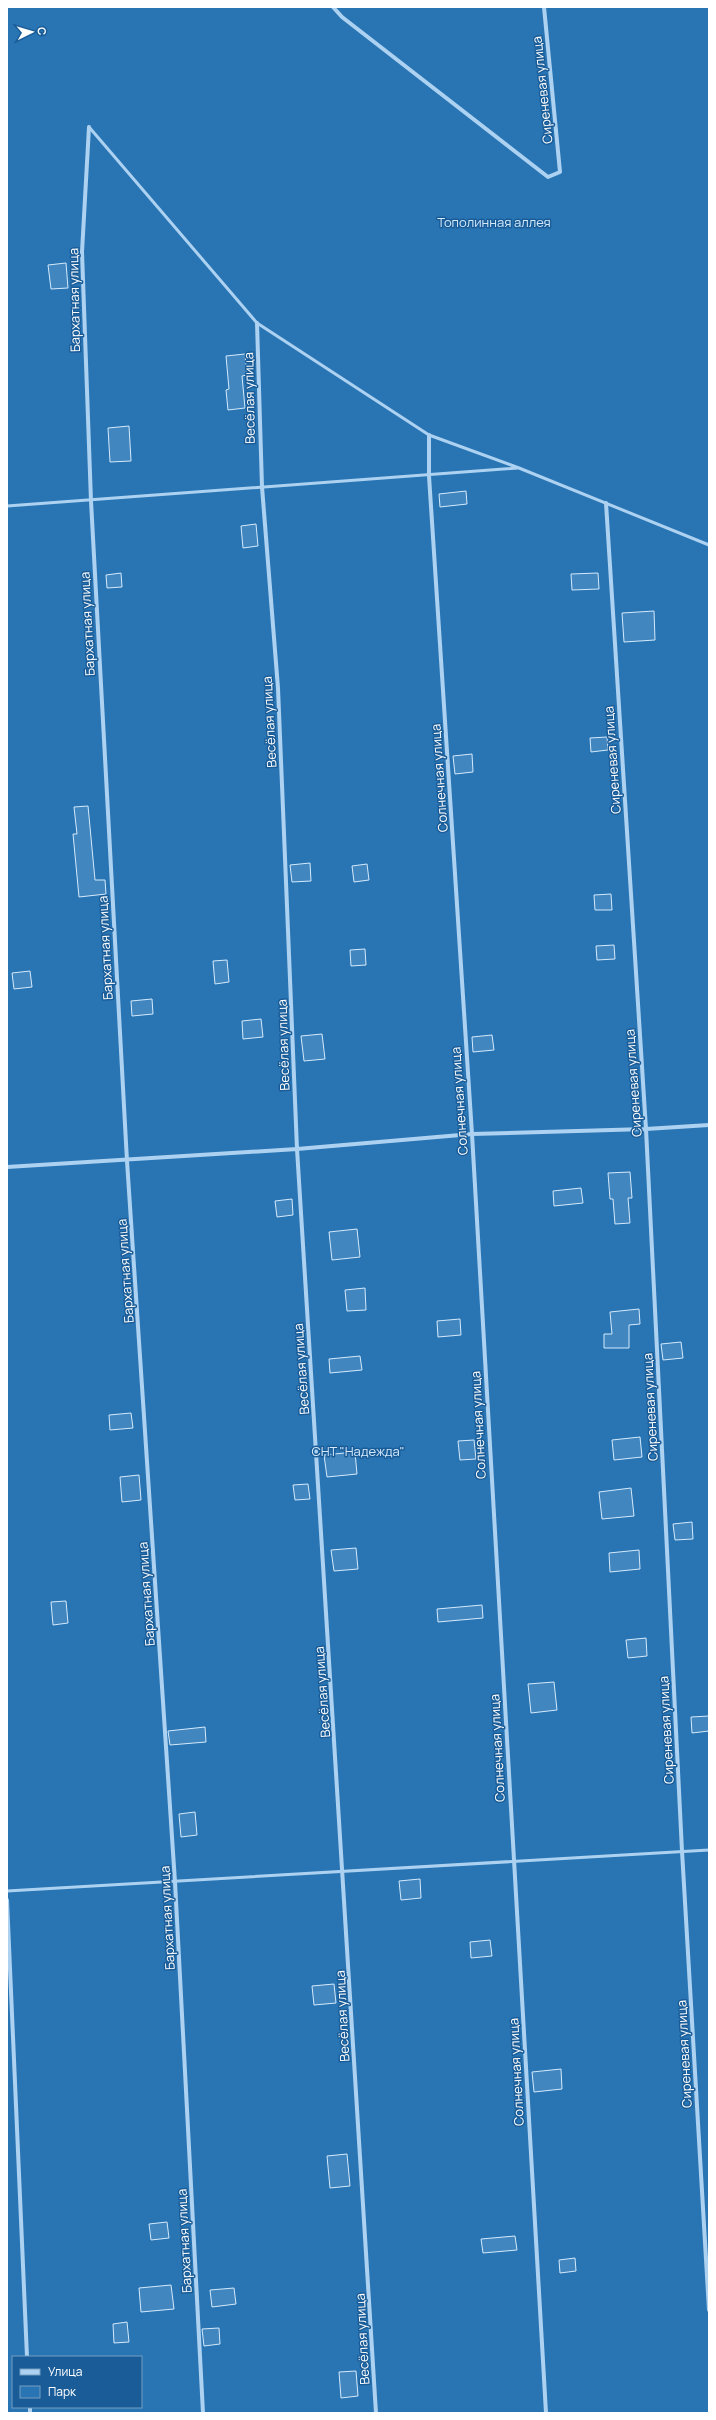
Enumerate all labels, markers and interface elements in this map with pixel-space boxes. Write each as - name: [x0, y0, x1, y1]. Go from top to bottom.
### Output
- north arrow: [12, 12, 52, 52]
- text: С: [35, 26, 50, 36]
- street label: Сиреневая улица: [527, 35, 557, 145]
- park label: Тополинная аллея: [437, 213, 551, 231]
- street label: Бархатная улица: [64, 248, 84, 352]
- street label: Весёлая улица: [239, 352, 259, 444]
- street label: Бархатная улица: [75, 571, 99, 677]
- street label: Весёлая улица: [258, 676, 280, 768]
- street label: Сиреневая улица: [599, 706, 625, 814]
- street label: Солнечная улица: [426, 723, 452, 833]
- street label: Бархатная улица: [93, 895, 117, 1001]
- street label: Весёлая улица: [272, 999, 294, 1091]
- street label: Сиреневая улица: [620, 1029, 646, 1137]
- street label: Солнечная улица: [446, 1046, 472, 1156]
- street label: Бархатная улица: [112, 1218, 138, 1324]
- street label: Весёлая улица: [289, 1323, 313, 1415]
- street label: Сиреневая улица: [638, 1353, 662, 1461]
- street label: Солнечная улица: [466, 1370, 490, 1480]
- park label: СНТ "Надежда": [311, 1442, 405, 1460]
- street label: Бархатная улица: [133, 1541, 159, 1647]
- street label: Весёлая улица: [310, 1646, 334, 1738]
- street label: Сиреневая улица: [654, 1676, 678, 1784]
- street label: Солнечная улица: [485, 1693, 509, 1803]
- street label: Бархатная улица: [155, 1865, 179, 1971]
- street label: Весёлая улица: [331, 1970, 353, 2062]
- street label: Сиреневая улица: [672, 2000, 696, 2108]
- street label: Солнечная улица: [504, 2017, 528, 2127]
- street label: Бархатная улица: [172, 2188, 196, 2294]
- street label: Весёлая улица: [351, 2293, 373, 2385]
- legend: [12, 2356, 142, 2408]
- text: Улица: [48, 2363, 82, 2380]
- text: Парк: [48, 2383, 77, 2400]

